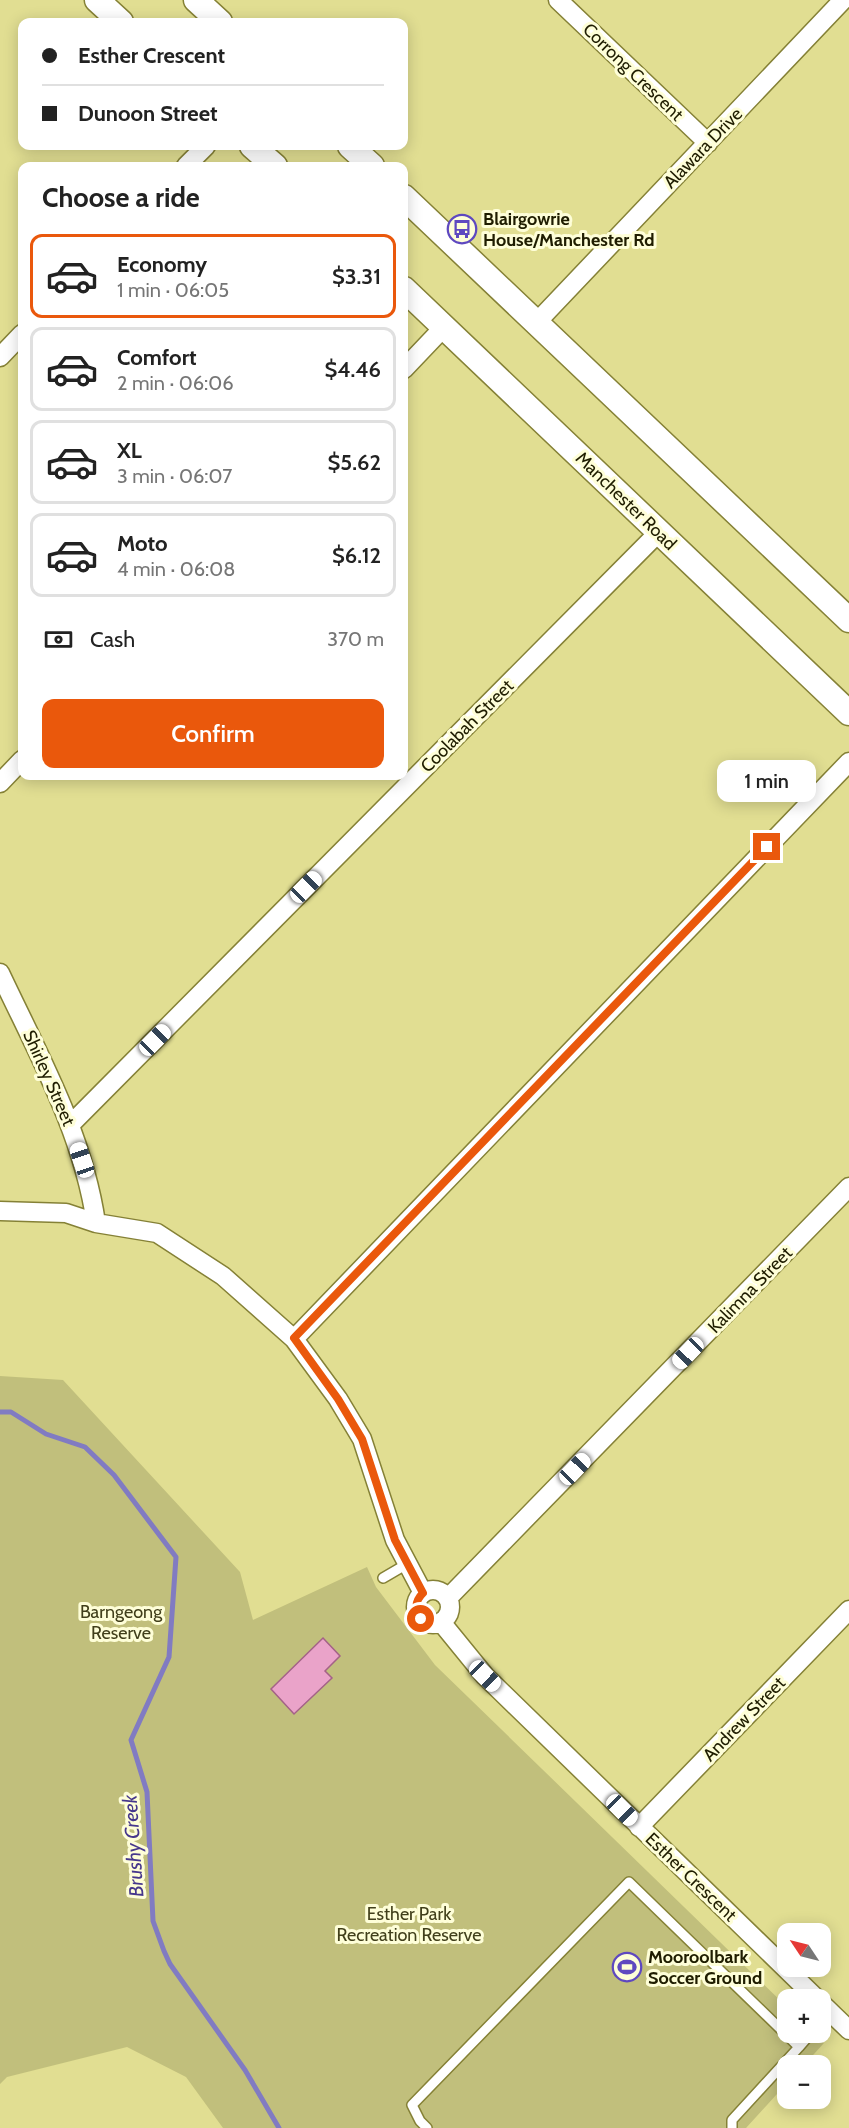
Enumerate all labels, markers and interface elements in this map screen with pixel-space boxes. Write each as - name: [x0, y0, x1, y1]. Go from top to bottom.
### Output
- street label: Corrong Crescent: [578, 19, 688, 125]
- text: Esther Crescent: [78, 42, 225, 69]
- text: Dunoon Street: [78, 100, 218, 127]
- street label: Alawara Drive: [659, 103, 747, 193]
- text: Choose a ride: [42, 181, 200, 214]
- place label: Blairgowrie House/Manchester Rd: [483, 208, 655, 251]
- bus stop icon: Blairgowrie House/Manchester Rd: [446, 213, 478, 245]
- icon: car: [45, 249, 99, 303]
- text: Economy: [117, 251, 207, 278]
- text: $3.31: [332, 263, 381, 290]
- text: 1 min · 06:05: [117, 278, 229, 302]
- icon: car: [45, 342, 99, 396]
- text: Comfort: [117, 344, 196, 371]
- text: $4.46: [325, 356, 381, 383]
- text: 2 min · 06:06: [117, 371, 234, 395]
- icon: car: [45, 435, 99, 489]
- text: XL: [117, 437, 142, 464]
- street label: Manchester Road: [571, 447, 681, 555]
- text: $5.62: [328, 449, 381, 476]
- text: 3 min · 06:07: [117, 464, 232, 488]
- icon: car: [45, 528, 99, 582]
- text: Moto: [117, 530, 168, 557]
- text: $6.12: [332, 542, 381, 569]
- text: 4 min · 06:08: [117, 557, 235, 581]
- icon: cash: [42, 623, 75, 656]
- text: Cash: [90, 626, 135, 653]
- text: 370 m: [327, 627, 384, 651]
- street label: Coolabah Street: [416, 675, 518, 777]
- button: Confirm: [42, 699, 384, 768]
- callout: 1 min: [718, 760, 816, 802]
- text: 1 min: [744, 769, 789, 793]
- route end: [753, 833, 780, 860]
- car: [287, 868, 325, 906]
- car: [136, 1021, 174, 1059]
- street label: Shirley Street: [18, 1027, 80, 1129]
- car: [68, 1140, 96, 1180]
- street label: Kalimna Street: [703, 1242, 797, 1338]
- car: [669, 1334, 707, 1372]
- car: [556, 1450, 594, 1488]
- park label: Barngeong Reserve: [80, 1601, 163, 1644]
- route start: [407, 1605, 434, 1632]
- car: [466, 1657, 504, 1695]
- street label: Andrew Street: [698, 1672, 790, 1766]
- car: [603, 1791, 641, 1829]
- water label: Brushy Creek: [117, 1793, 149, 1898]
- street label: Esther Crescent: [641, 1828, 741, 1926]
- park label: Esther Park Recreation Reserve: [337, 1903, 481, 1946]
- north arrow: [777, 1923, 831, 1977]
- map controls: [777, 1923, 831, 2109]
- place label: Mooroolbark Soccer Ground: [648, 1946, 762, 1989]
- sports icon: Mooroolbark Soccer Ground: [611, 1951, 643, 1983]
- button: +: [777, 1989, 831, 2043]
- button: −: [777, 2055, 831, 2109]

